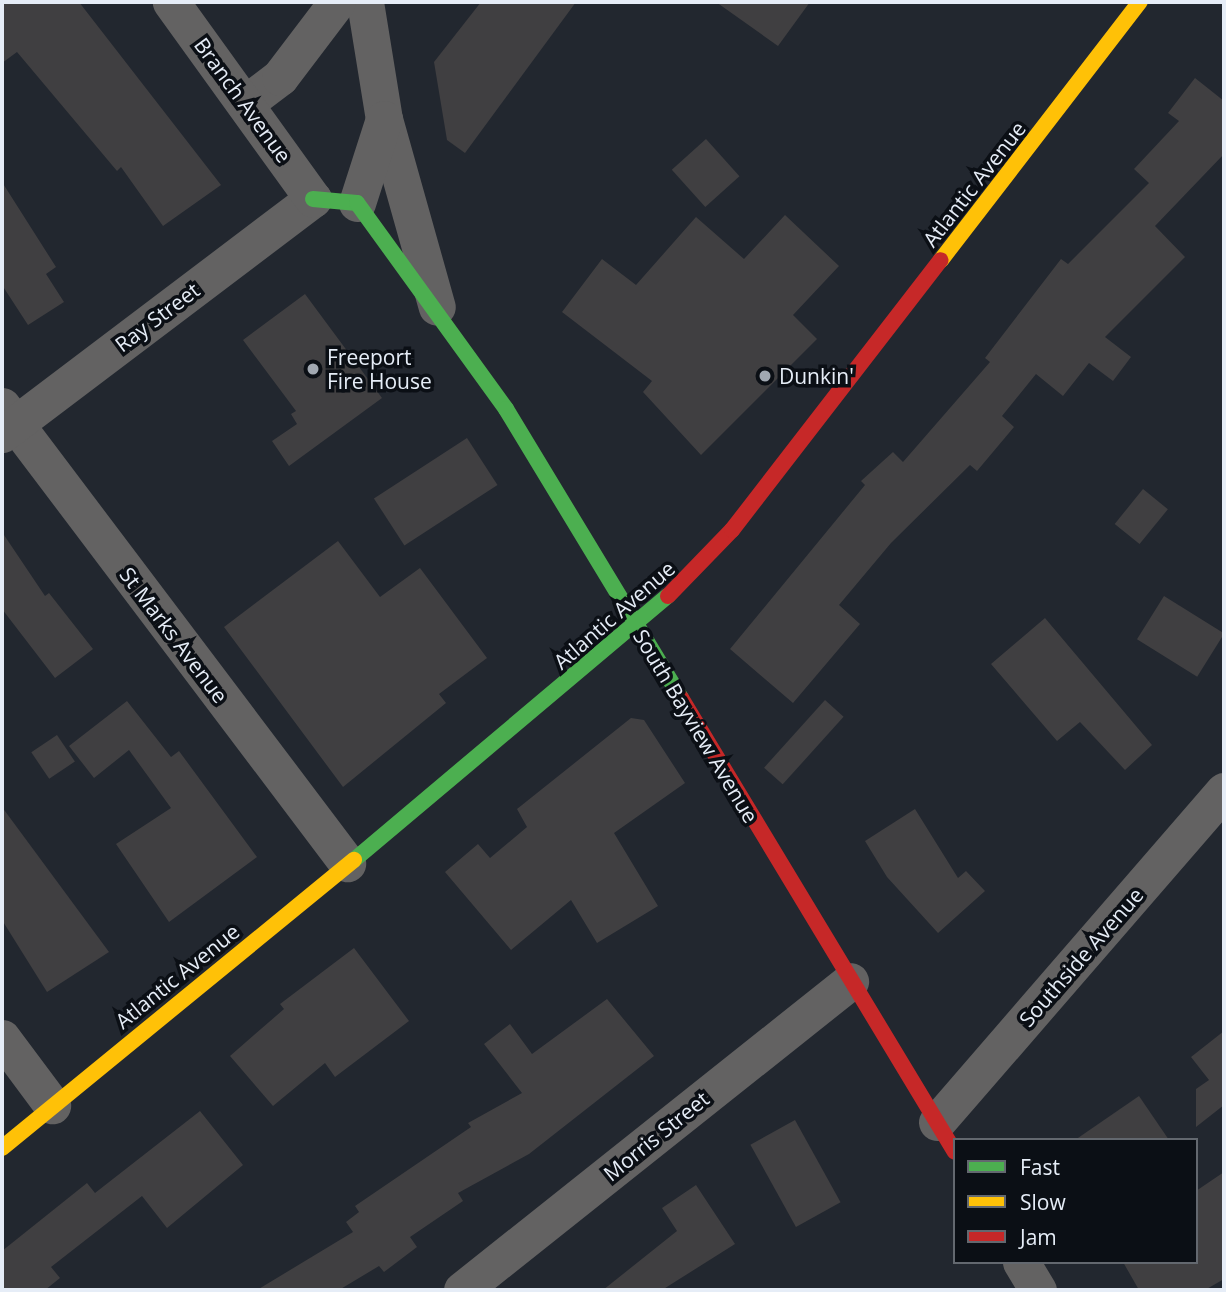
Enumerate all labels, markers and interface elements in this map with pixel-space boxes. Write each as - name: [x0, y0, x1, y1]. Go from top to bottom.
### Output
- street label: Branch Avenue: [189, 33, 297, 167]
- street label: Atlantic Avenue: [917, 116, 1031, 252]
- street label: Ray Street: [110, 277, 204, 357]
- place label: Freeport Fire House: [327, 344, 432, 394]
- marker: Freeport Fire House: [305, 361, 321, 377]
- place label: Dunkin': [779, 363, 854, 389]
- marker: Dunkin': [757, 368, 773, 384]
- street label: Atlantic Avenue: [548, 556, 680, 674]
- street label: St Marks Avenue: [115, 562, 233, 708]
- street label: South Bayview Avenue: [628, 625, 764, 827]
- street label: Southside Avenue: [1014, 882, 1148, 1032]
- street label: Atlantic Avenue: [110, 918, 244, 1034]
- street label: Morris Street: [598, 1086, 714, 1186]
- legend: [953, 1138, 1198, 1264]
- text: Fast: [1020, 1153, 1060, 1181]
- text: Slow: [1020, 1188, 1066, 1216]
- text: Jam: [1020, 1223, 1057, 1251]

